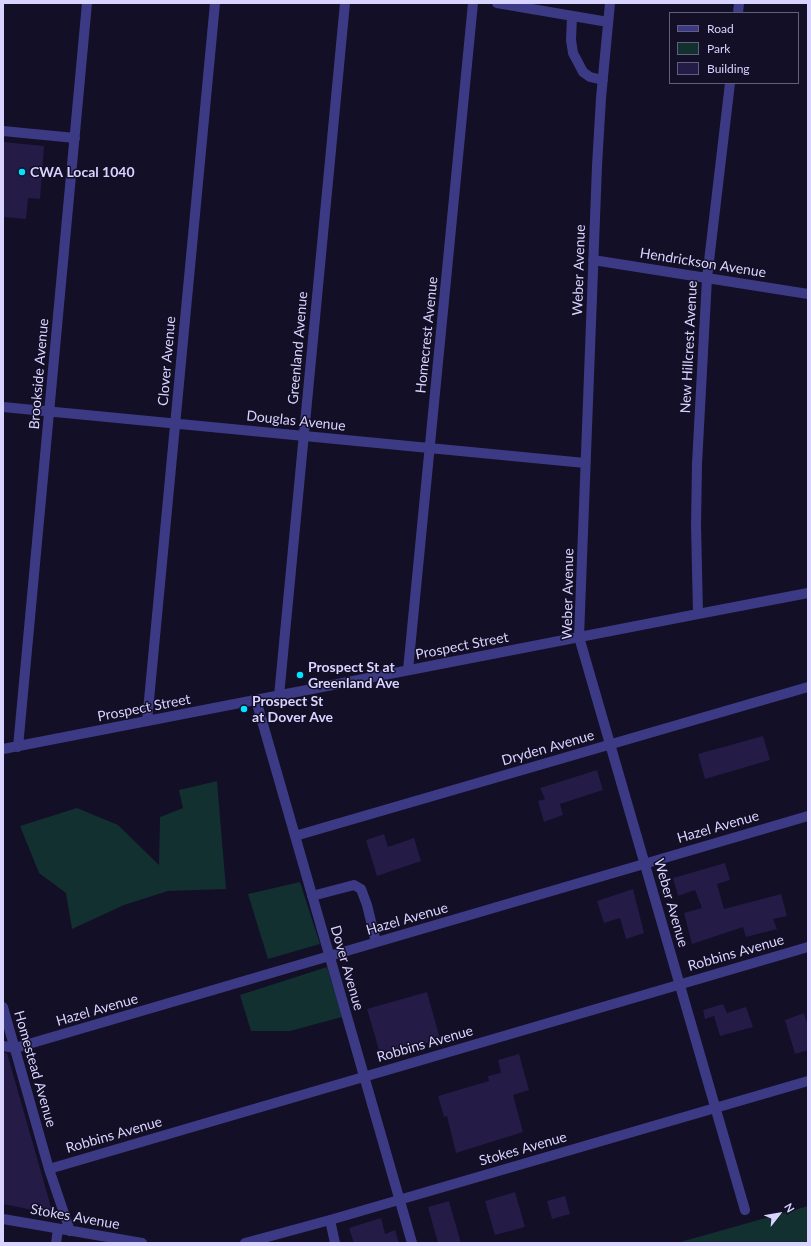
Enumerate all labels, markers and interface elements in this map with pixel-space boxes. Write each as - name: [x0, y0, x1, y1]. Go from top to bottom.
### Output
- legend: [669, 12, 799, 84]
- text: Road: [707, 21, 734, 36]
- text: Park: [707, 41, 730, 56]
- text: Building: [707, 61, 750, 76]
- place label: CWA Local 1040: [30, 164, 135, 180]
- marker: CWA Local 1040: [17, 167, 27, 177]
- street label: Weber Avenue: [569, 224, 589, 316]
- street label: Hendrickson Avenue: [639, 245, 767, 281]
- street label: Homecrest Avenue: [413, 276, 441, 394]
- street label: New Hillcrest Avenue: [677, 280, 701, 414]
- street label: Greenland Avenue: [285, 291, 311, 405]
- street label: Clover Avenue: [155, 316, 179, 406]
- street label: Brookside Avenue: [26, 318, 52, 430]
- street label: Douglas Avenue: [245, 407, 347, 435]
- street label: Weber Avenue: [559, 548, 577, 640]
- street label: Prospect Street: [414, 629, 510, 663]
- place label: Prospect St at Greenland Ave: [308, 659, 400, 692]
- marker: Prospect St at Greenland Ave: [295, 670, 305, 680]
- street label: Prospect Street: [96, 691, 192, 725]
- place label: Prospect St at Dover Ave: [252, 693, 333, 726]
- marker: Prospect St at Dover Ave: [239, 704, 249, 714]
- street label: Dryden Avenue: [500, 727, 596, 769]
- street label: Hazel Avenue: [675, 807, 761, 847]
- street label: Weber Avenue: [650, 857, 692, 949]
- street label: Hazel Avenue: [364, 899, 450, 939]
- street label: Dover Avenue: [327, 924, 367, 1012]
- street label: Robbins Avenue: [686, 931, 786, 975]
- street label: Hazel Avenue: [54, 990, 140, 1030]
- street label: Homestead Avenue: [10, 1009, 60, 1129]
- street label: Robbins Avenue: [375, 1022, 475, 1066]
- street label: Robbins Avenue: [64, 1113, 164, 1157]
- street label: Stokes Avenue: [477, 1128, 569, 1170]
- north arrow: [759, 1194, 799, 1234]
- street label: Stokes Avenue: [29, 1201, 121, 1233]
- text: N: [782, 1201, 797, 1215]

